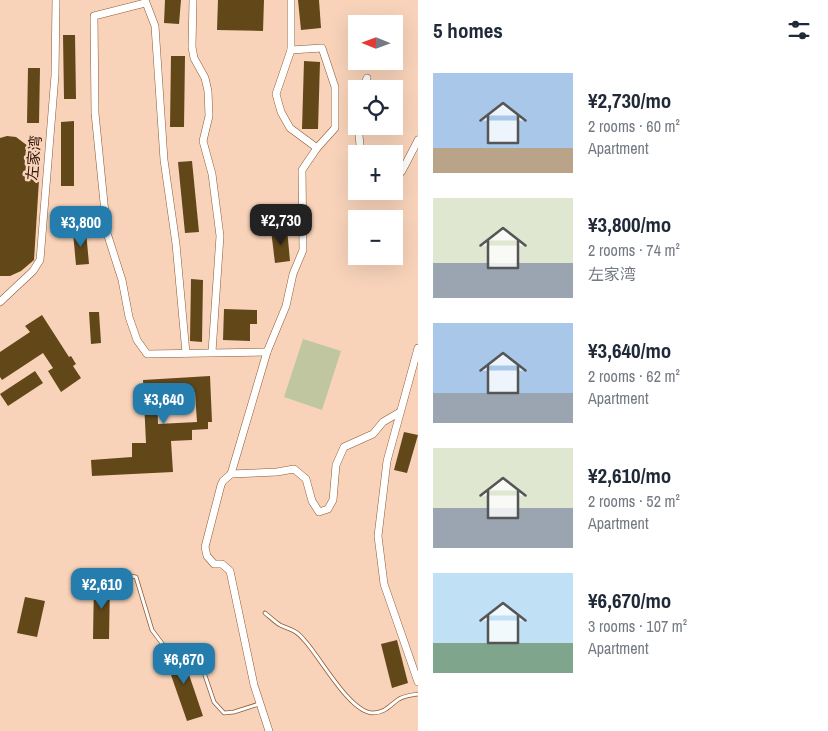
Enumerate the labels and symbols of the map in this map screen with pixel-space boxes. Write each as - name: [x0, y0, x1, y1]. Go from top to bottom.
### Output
- north arrow: [348, 15, 402, 70]
- street label: 左家湾: [21, 135, 46, 181]
- pin: ¥2,730: [240, 204, 322, 246]
- pin: ¥3,800: [40, 206, 122, 248]
- pin: ¥3,640: [123, 382, 205, 425]
- pin: ¥2,610: [61, 568, 143, 610]
- pin: ¥6,670: [143, 642, 225, 685]

